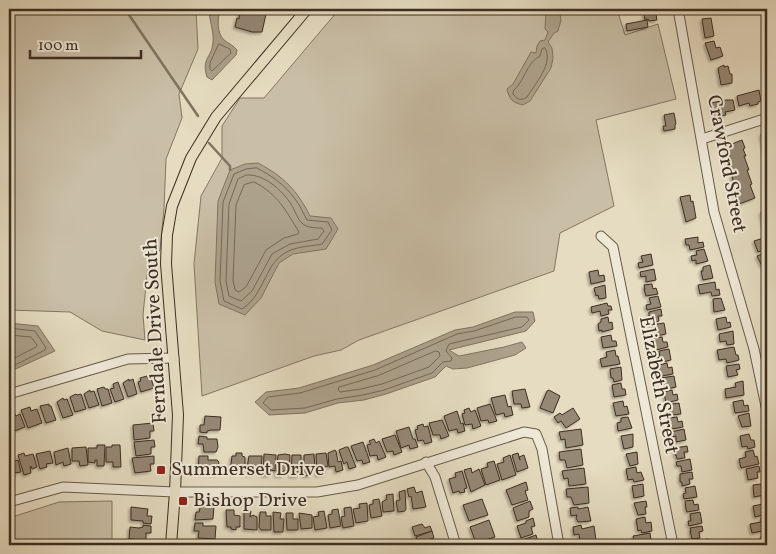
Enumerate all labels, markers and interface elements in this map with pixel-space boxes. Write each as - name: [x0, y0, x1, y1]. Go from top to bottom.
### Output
- scale bar: [30, 28, 141, 60]
- text: 100 m: [38, 36, 78, 57]
- street label: Crawford Street: [699, 93, 753, 235]
- street label: Ferndale Drive South: [137, 238, 175, 424]
- street label: Elizabeth Street: [631, 314, 685, 456]
- place label: Summerset Drive: [171, 456, 324, 484]
- marker: Summerset Drive: [155, 464, 167, 476]
- place label: Bishop Drive: [193, 487, 307, 515]
- marker: Bishop Drive: [177, 495, 189, 507]

